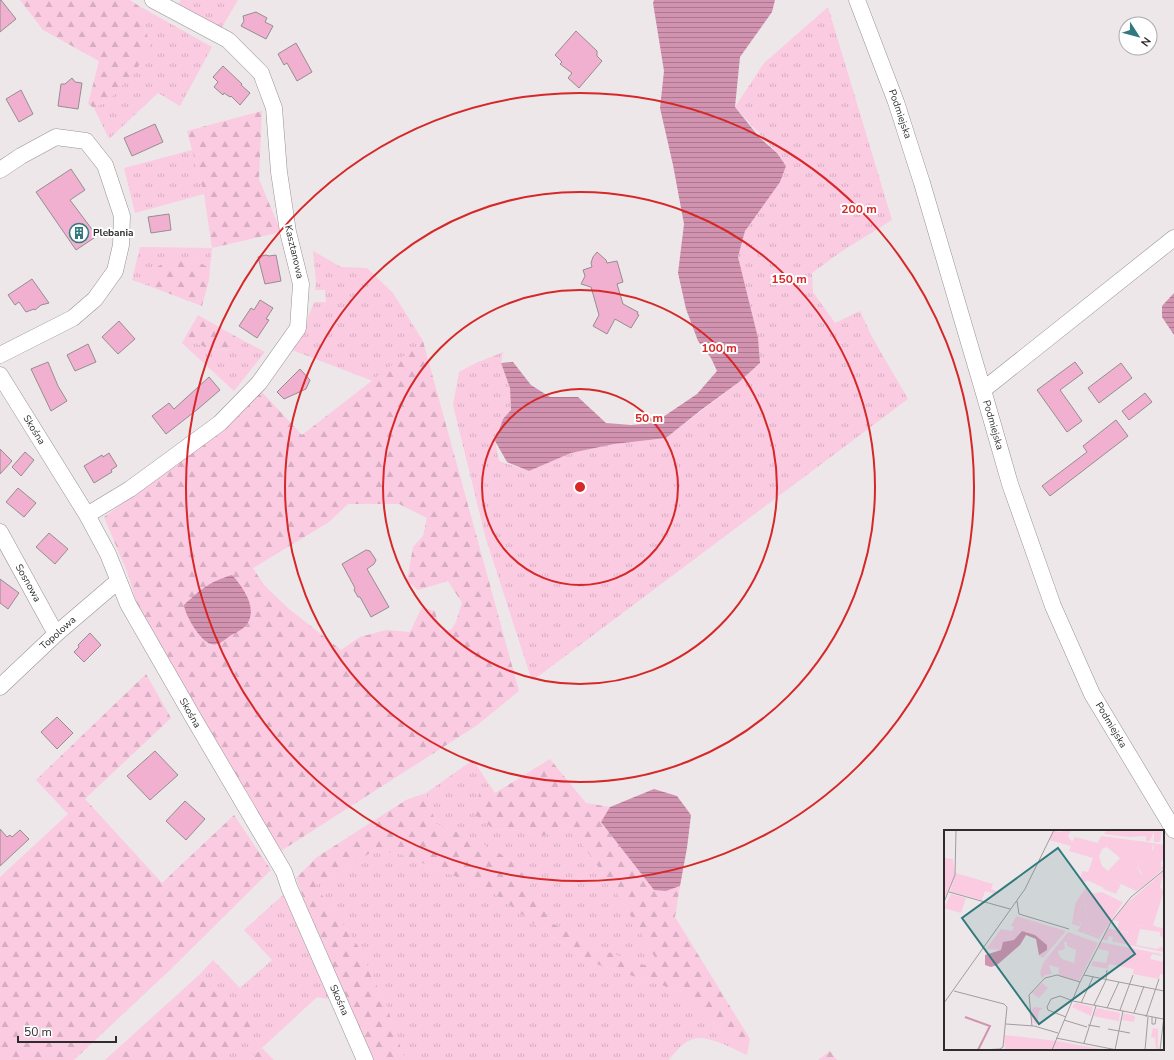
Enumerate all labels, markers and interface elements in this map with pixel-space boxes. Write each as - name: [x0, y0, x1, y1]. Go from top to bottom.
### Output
- north arrow: [1118, 16, 1158, 56]
- text: N: [1137, 34, 1154, 49]
- street label: Podmiejska: [885, 88, 915, 140]
- text: 200 m: [841, 201, 877, 217]
- building icon: Plebania: [68, 222, 90, 244]
- street label: Kasztanowa: [281, 224, 307, 280]
- place label: Plebania: [93, 226, 133, 240]
- text: 150 m: [771, 271, 807, 287]
- text: 100 m: [701, 340, 737, 356]
- street label: Podmiejska: [979, 398, 1007, 452]
- text: 50 m: [635, 410, 663, 426]
- street label: Skośna: [19, 413, 49, 447]
- centre of rings: [573, 480, 587, 494]
- street label: Sosnowa: [12, 562, 44, 604]
- street label: Topolowa: [37, 613, 79, 653]
- street label: Skośna: [176, 695, 204, 731]
- street label: Podmiejska: [1092, 699, 1130, 751]
- inset map: [944, 830, 1164, 1050]
- street label: Skośna: [326, 982, 352, 1018]
- scale bar: [18, 1018, 116, 1044]
- text: 50 m: [24, 1024, 52, 1040]

